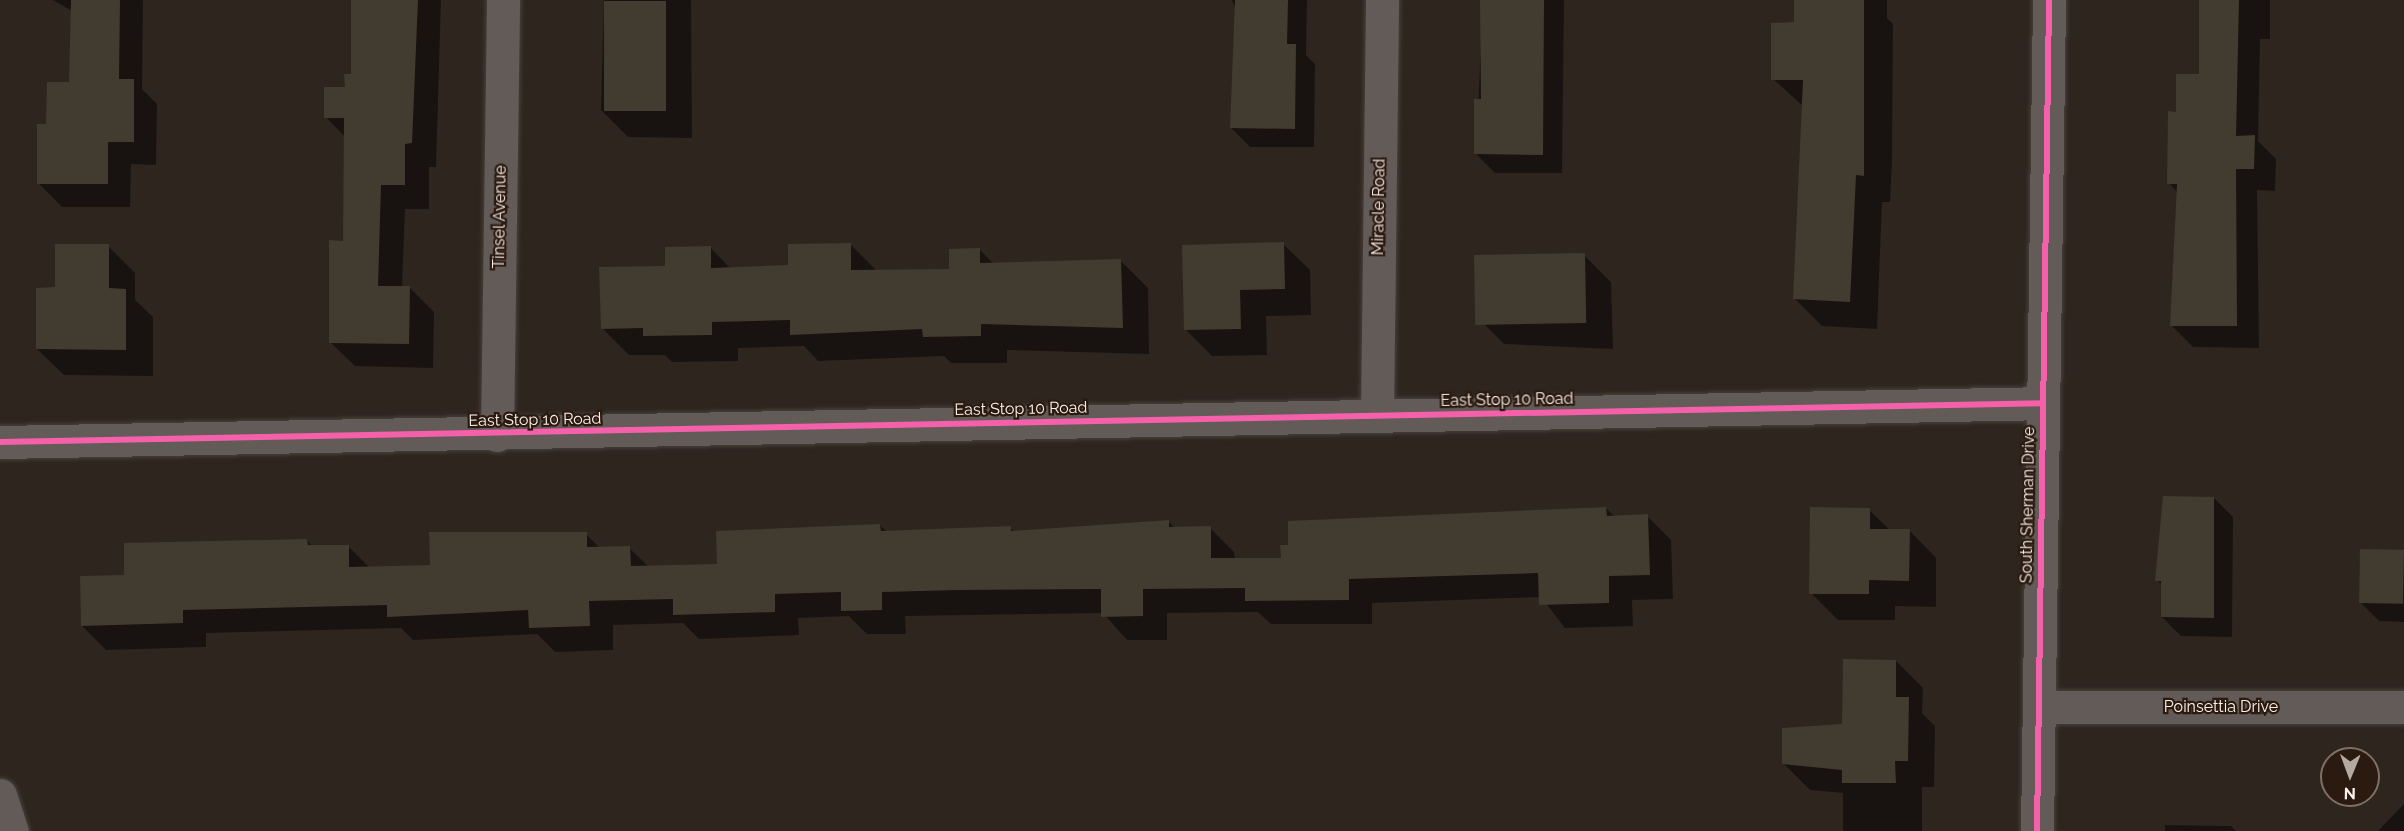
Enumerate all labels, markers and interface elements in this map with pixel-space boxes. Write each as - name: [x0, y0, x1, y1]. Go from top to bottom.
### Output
- street label: Miracle Road: [1369, 158, 1389, 256]
- street label: Tinsel Avenue: [489, 165, 511, 269]
- street label: East Stop 10 Road: [1440, 389, 1574, 411]
- street label: East Stop 10 Road: [954, 398, 1088, 420]
- street label: East Stop 10 Road: [468, 409, 602, 431]
- street label: South Sherman Drive: [2017, 427, 2039, 583]
- street label: Poinsettia Drive: [2164, 697, 2278, 717]
- north arrow: [2320, 747, 2380, 807]
- text: N: [2343, 784, 2356, 803]

